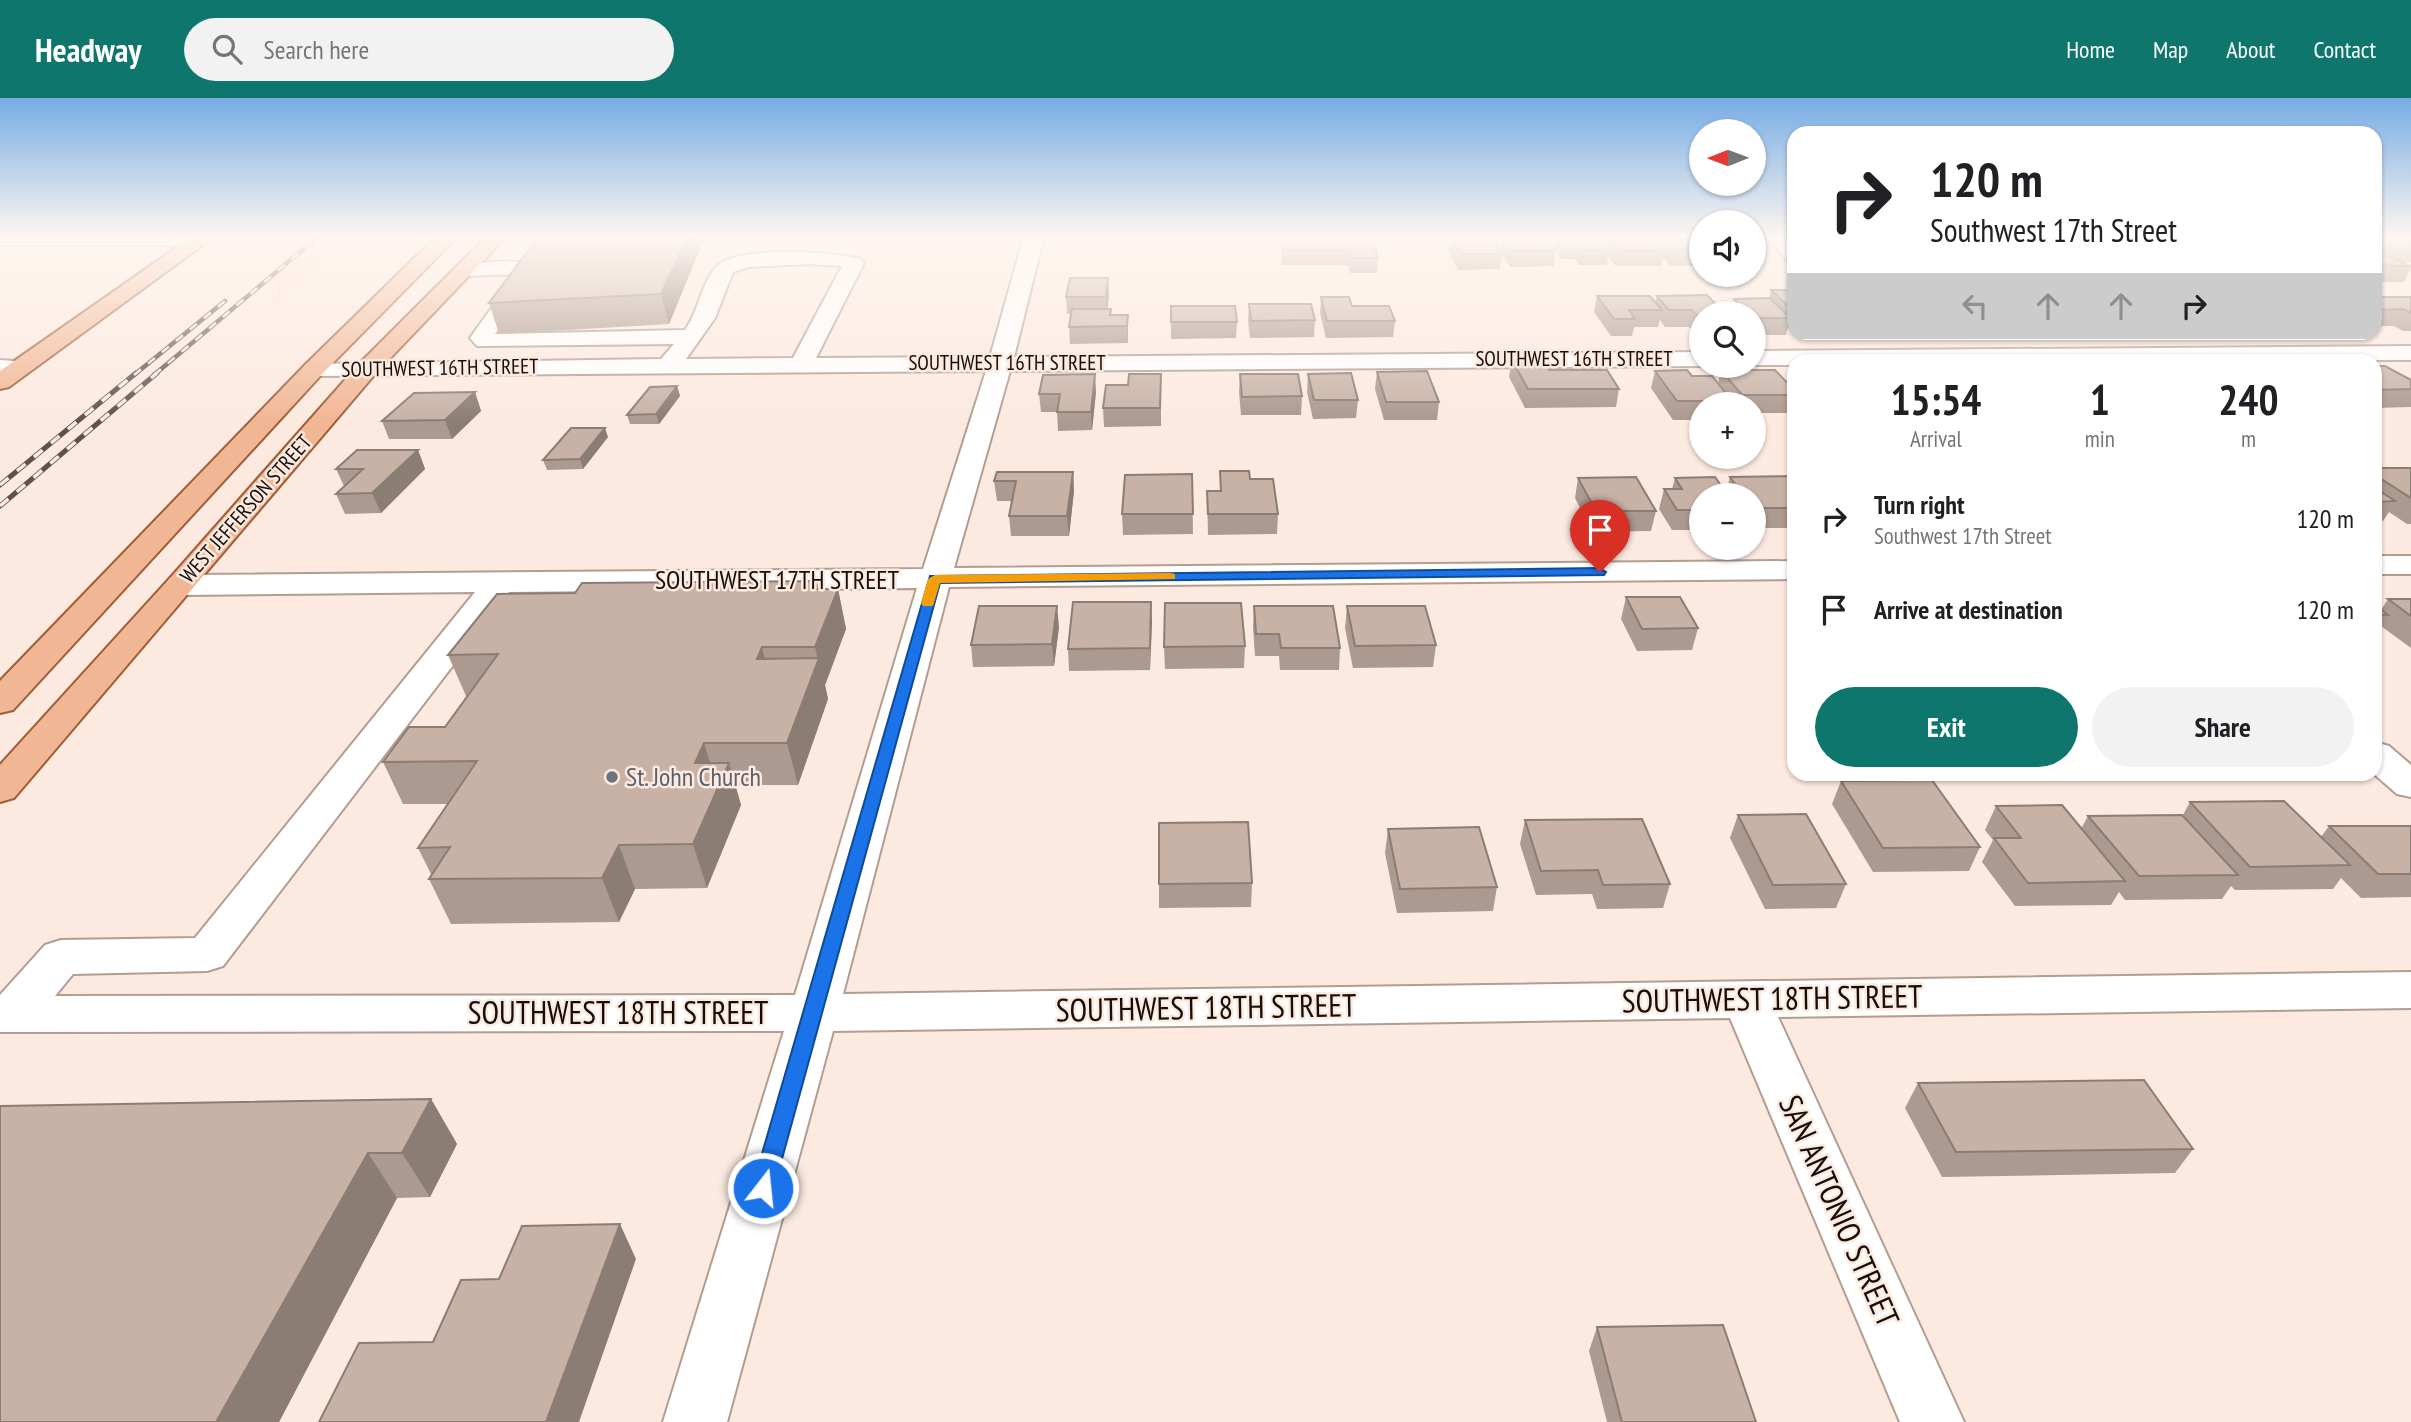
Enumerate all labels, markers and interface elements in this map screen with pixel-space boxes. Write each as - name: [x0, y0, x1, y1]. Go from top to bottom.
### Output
- search box: [184, 18, 674, 81]
- text: Headway: [35, 28, 142, 71]
- icon: search: [208, 30, 246, 68]
- text: Search here: [264, 33, 369, 66]
- text: Home: [2066, 34, 2115, 65]
- text: Map: [2153, 34, 2188, 65]
- text: About: [2226, 34, 2275, 65]
- text: Contact: [2313, 34, 2376, 65]
- north arrow: [1689, 119, 1766, 196]
- map controls: [1689, 119, 1766, 560]
- text: 120 m: [1930, 147, 2043, 211]
- icon: right: [1815, 154, 1906, 245]
- text: Southwest 17th Street: [1930, 209, 2177, 251]
- button: sound: [1689, 210, 1766, 287]
- icon: left: [1956, 287, 1994, 325]
- icon: ahead: [2029, 287, 2067, 325]
- icon: ahead: [2102, 287, 2140, 325]
- icon: right: [2175, 287, 2213, 325]
- button: search: [1689, 301, 1766, 378]
- street label: SOUTHWEST 16TH STREET: [1475, 345, 1673, 372]
- street label: SOUTHWEST 16TH STREET: [908, 349, 1106, 376]
- street label: SOUTHWEST 16TH STREET: [341, 352, 539, 383]
- text: 15:54: [1890, 372, 1981, 427]
- text: 1: [2090, 372, 2110, 427]
- text: 240: [2218, 372, 2279, 427]
- button: +: [1689, 392, 1766, 469]
- text: Arrival: [1910, 424, 1962, 453]
- text: min: [2085, 424, 2115, 453]
- text: m: [2241, 424, 2256, 453]
- street label: WEST JEFFERSON STREET: [174, 428, 318, 588]
- button: −: [1689, 483, 1766, 560]
- text: Turn right: [1874, 488, 1965, 521]
- pin: [1570, 500, 1630, 572]
- icon: right: [1815, 500, 1853, 538]
- text: 120 m: [2296, 502, 2354, 535]
- icon: arrive: [1581, 511, 1619, 549]
- text: Southwest 17th Street: [1874, 521, 2052, 550]
- street label: SOUTHWEST 17TH STREET: [655, 563, 899, 596]
- icon: arrive: [1815, 591, 1853, 629]
- text: Arrive at destination: [1874, 593, 2063, 626]
- text: 120 m: [2296, 593, 2354, 626]
- button: Exit: [1815, 687, 2078, 767]
- button: Share: [2092, 687, 2354, 767]
- place label: St. John Church: [626, 760, 761, 793]
- marker: St. John Church: [604, 769, 620, 785]
- street label: SOUTHWEST 18TH STREET: [1621, 974, 1923, 1022]
- street label: SOUTHWEST 18TH STREET: [1055, 983, 1357, 1031]
- street label: SOUTHWEST 18TH STREET: [468, 991, 768, 1033]
- street label: SAN ANTONIO STREET: [1770, 1088, 1910, 1333]
- position arrow: [726, 1151, 800, 1225]

